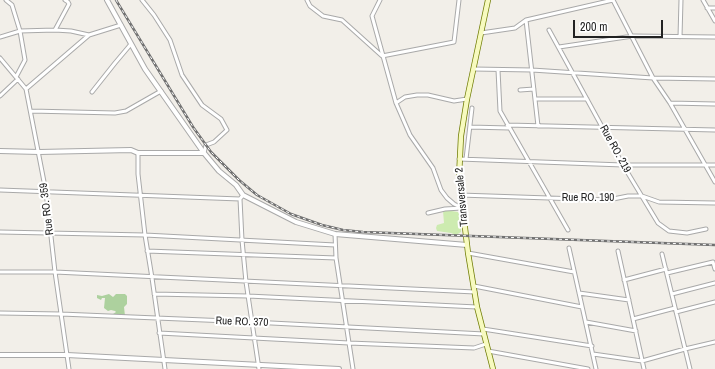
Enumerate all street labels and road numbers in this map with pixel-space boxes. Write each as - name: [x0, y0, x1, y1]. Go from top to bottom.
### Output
- street label: Rue RO. 219: [596, 123, 634, 175]
- street label: Transversale 2: [453, 167, 471, 227]
- street label: Rue RO. 359: [37, 182, 57, 236]
- street label: Rue RO. 190: [562, 191, 614, 205]
- street label: Rue RO. 370: [215, 314, 269, 330]

